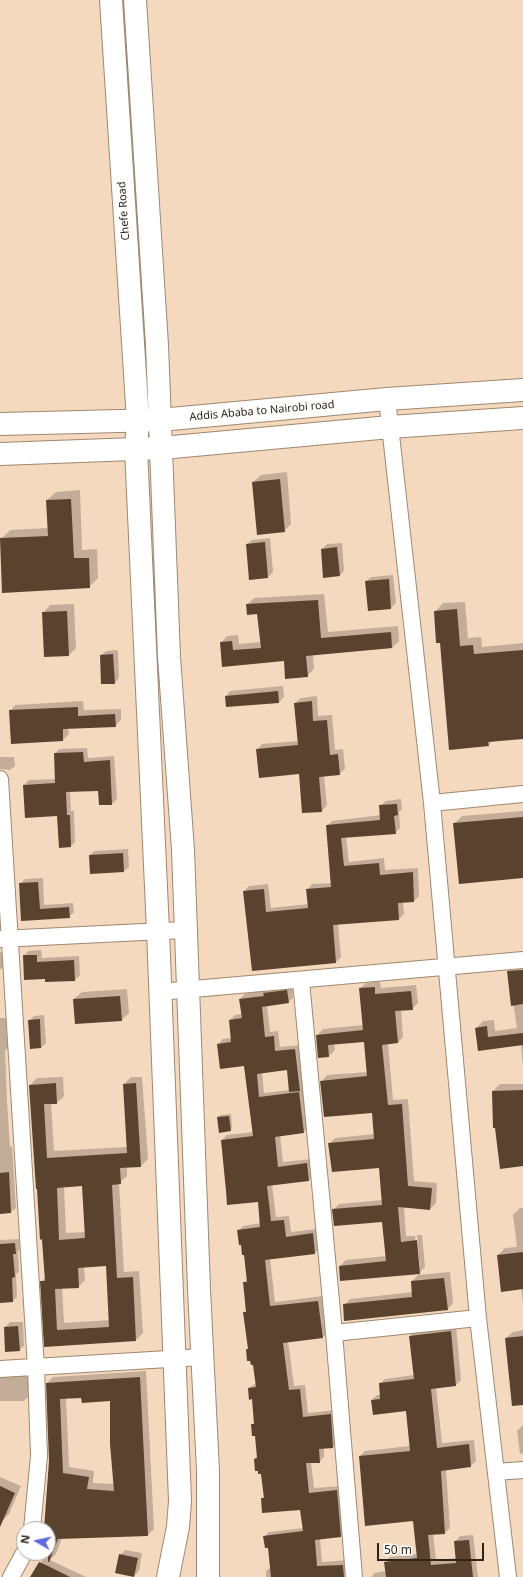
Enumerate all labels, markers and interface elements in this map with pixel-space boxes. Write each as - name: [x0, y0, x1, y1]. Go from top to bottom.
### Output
- street label: Chefe Road: [115, 181, 133, 241]
- street label: Addis Ababa to Nairobi road: [189, 398, 335, 424]
- north arrow: [16, 1521, 56, 1561]
- text: N: [17, 1534, 33, 1545]
- scale bar: [379, 1535, 486, 1561]
- text: 50 m: [384, 1541, 412, 1558]

